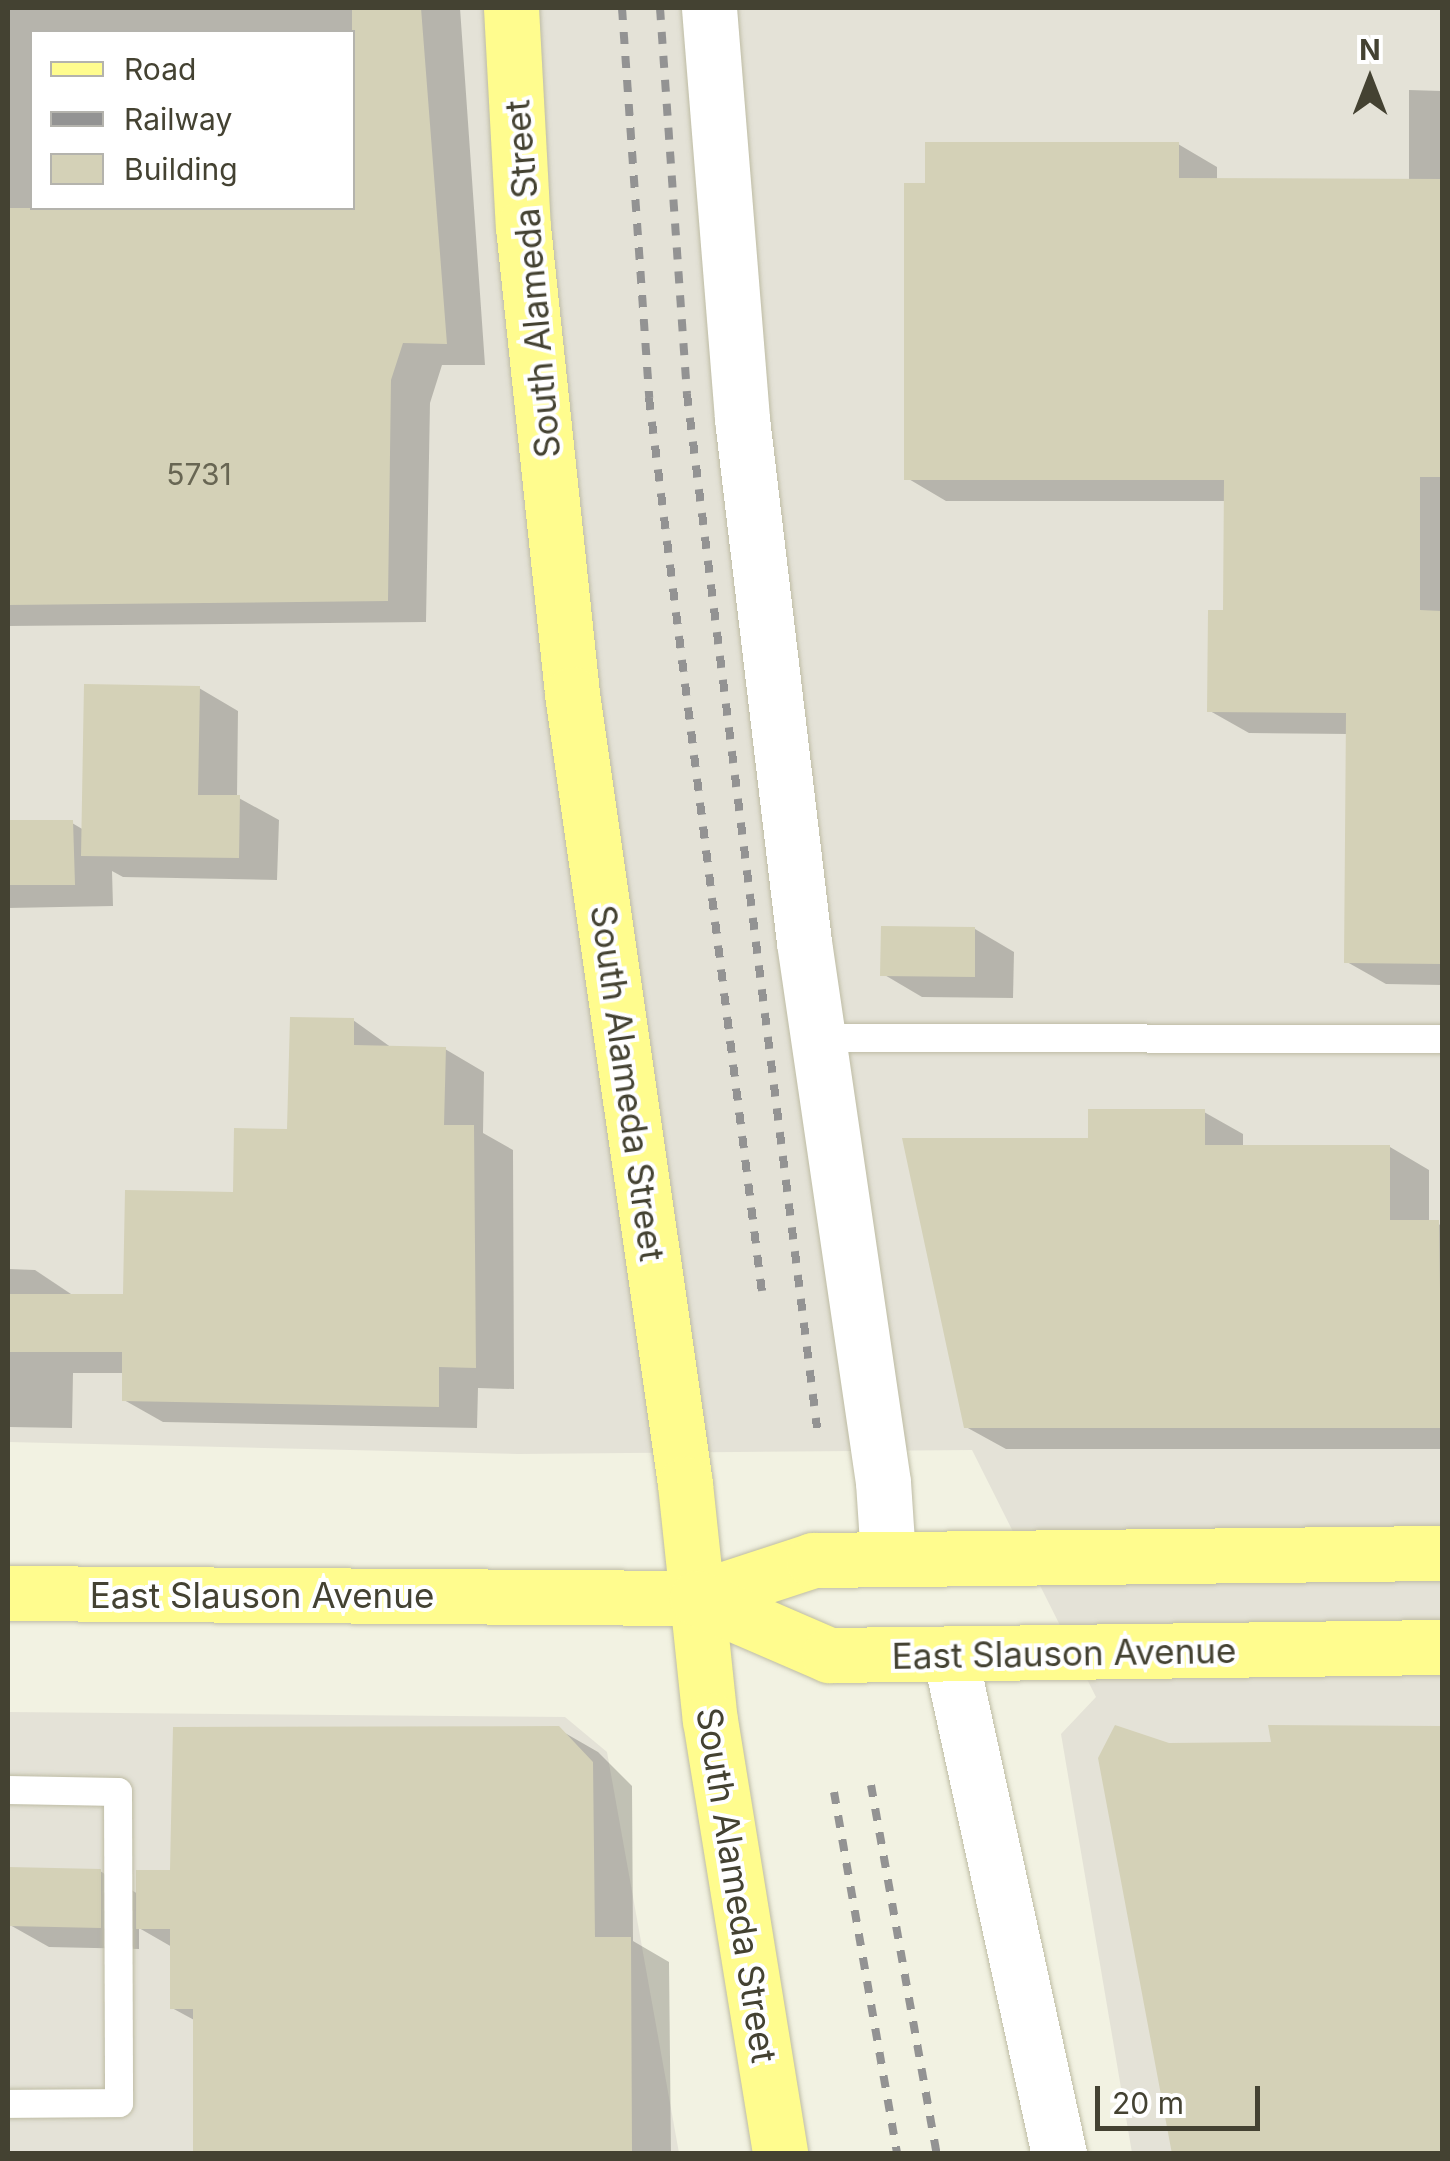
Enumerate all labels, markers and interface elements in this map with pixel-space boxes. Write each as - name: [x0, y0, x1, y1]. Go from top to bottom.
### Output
- legend: [30, 30, 355, 210]
- north arrow: [1320, 30, 1420, 130]
- text: N: [1359, 33, 1381, 67]
- text: Road: [124, 51, 196, 87]
- street label: South Alameda Street: [495, 98, 569, 460]
- text: Railway: [124, 101, 232, 137]
- text: Building: [124, 151, 238, 187]
- house number: 5731: [166, 456, 232, 492]
- street label: South Alameda Street: [582, 902, 674, 1264]
- street label: East Slauson Avenue: [90, 1574, 434, 1616]
- street label: East Slauson Avenue: [891, 1629, 1237, 1677]
- street label: South Alameda Street: [688, 1704, 786, 2066]
- scale bar: [1100, 2066, 1265, 2128]
- text: 20 m: [1112, 2085, 1184, 2121]

